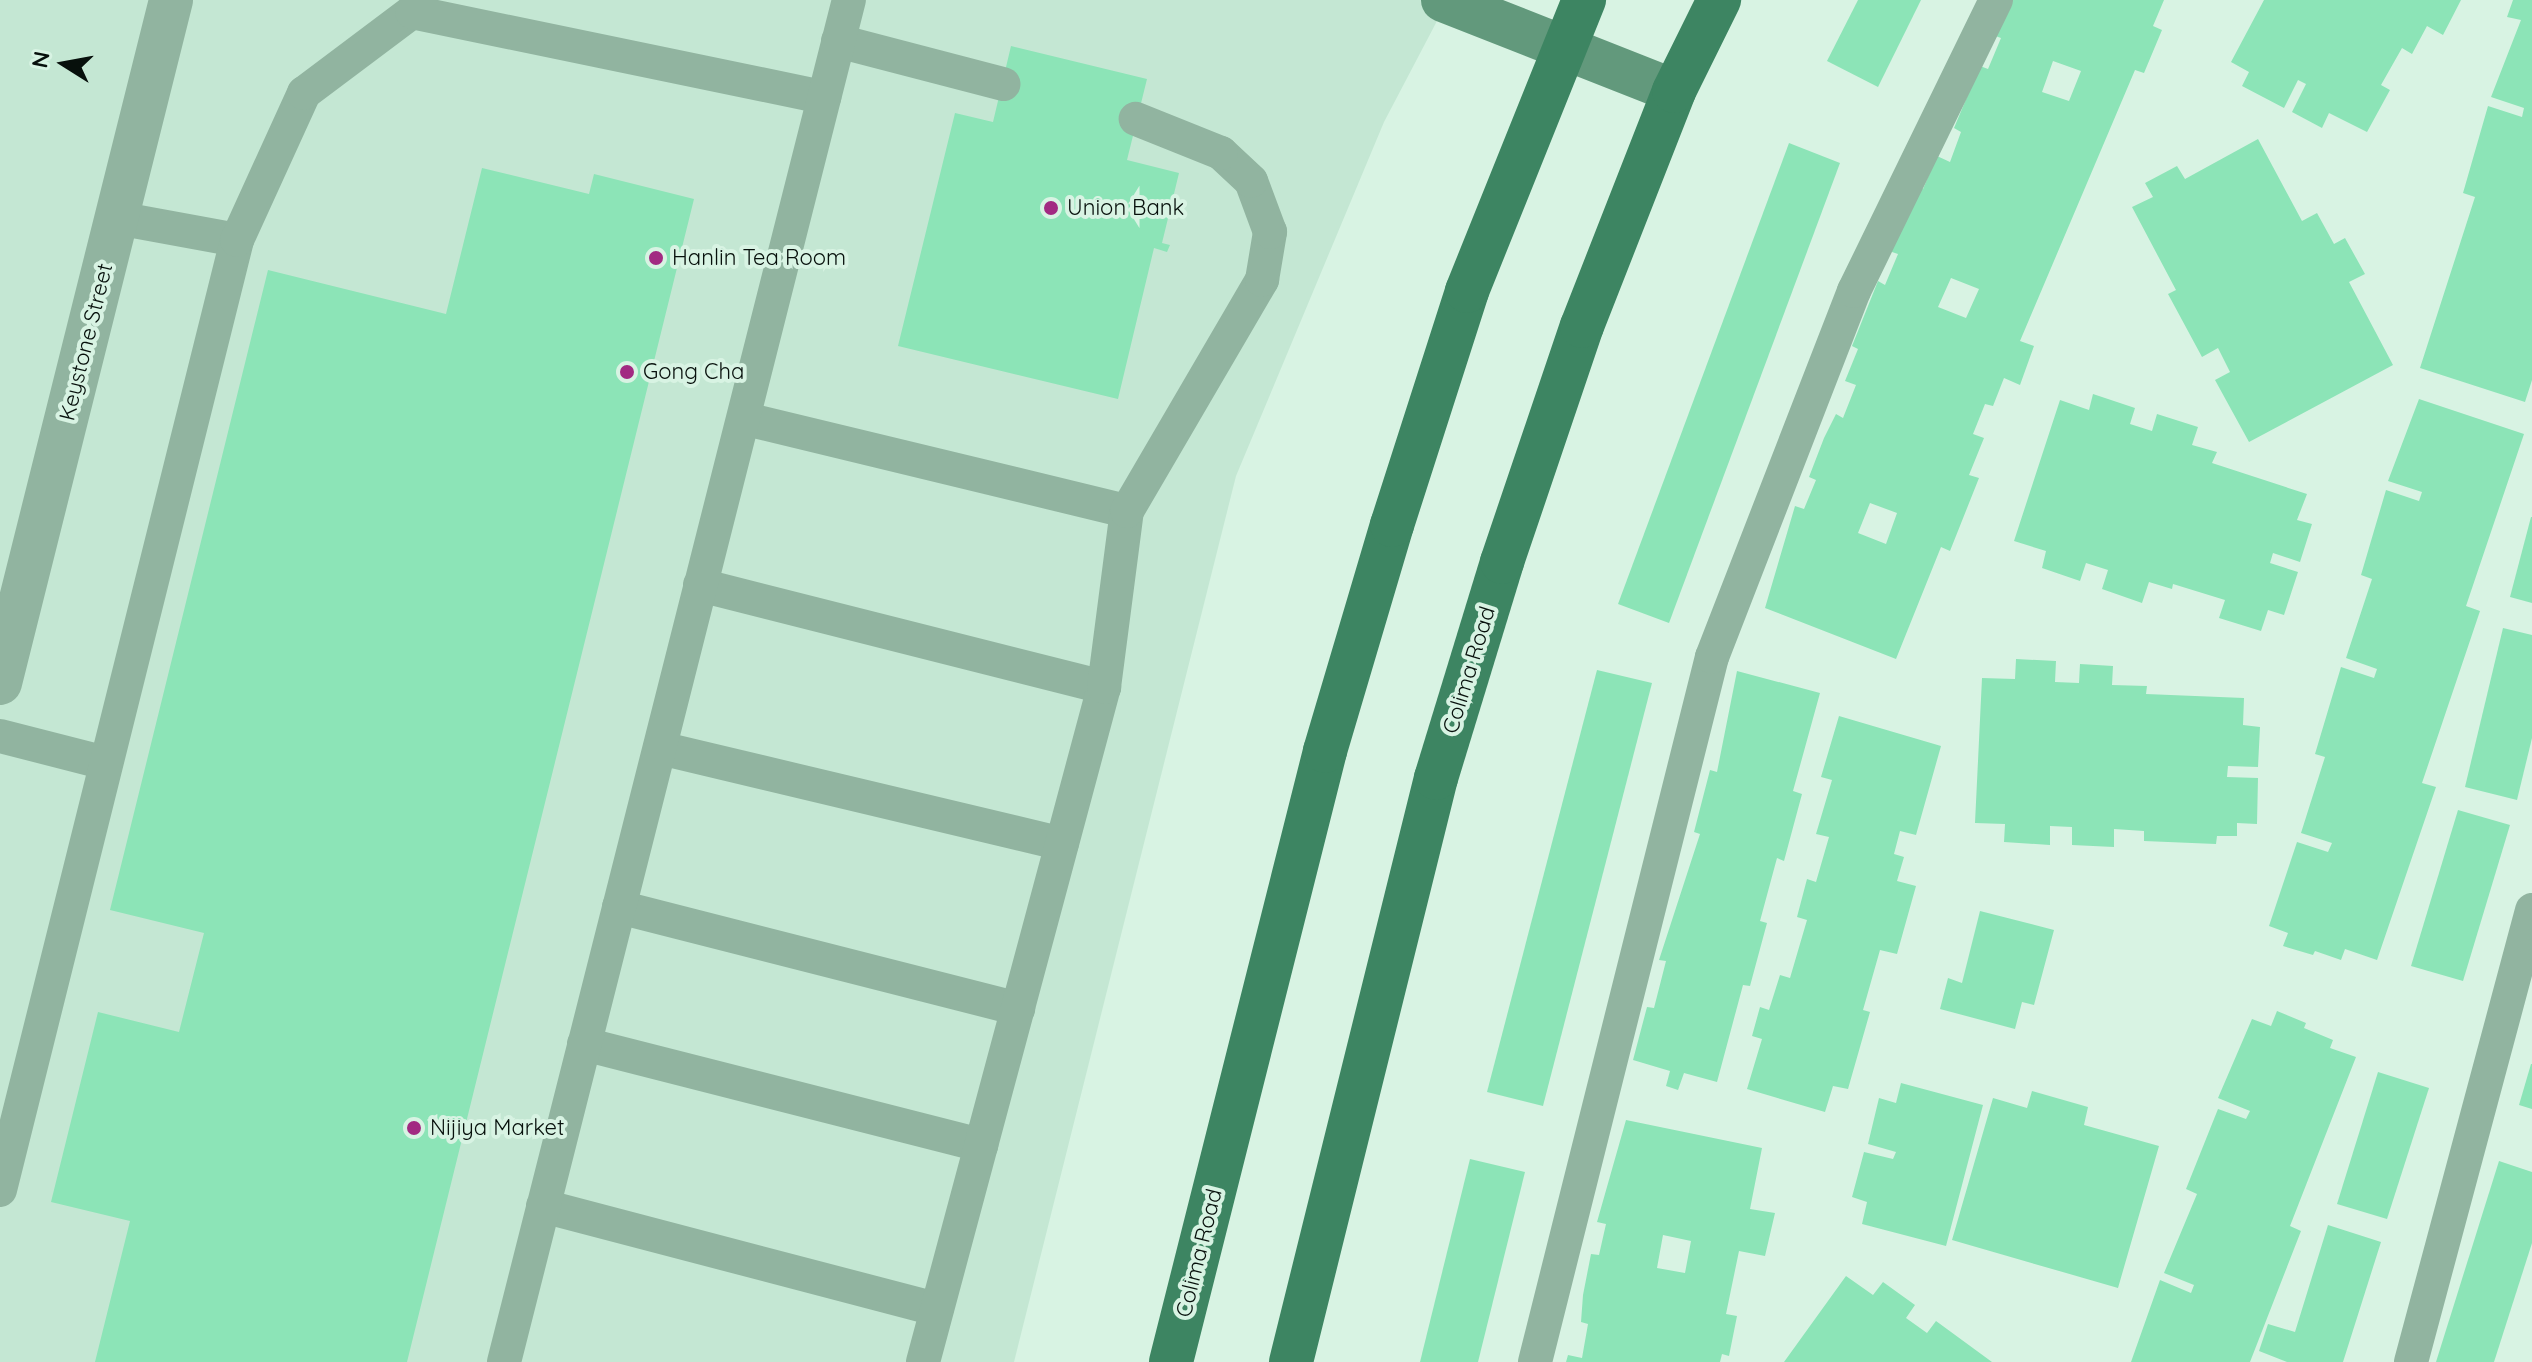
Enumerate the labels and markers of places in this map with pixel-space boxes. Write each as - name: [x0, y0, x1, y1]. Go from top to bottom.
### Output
- place label: Union Bank: [1067, 195, 1184, 221]
- marker: Union Bank: [1042, 199, 1060, 217]
- place label: Hanlin Tea Room: [672, 245, 846, 271]
- marker: Hanlin Tea Room: [647, 249, 665, 267]
- place label: Gong Cha: [643, 359, 744, 385]
- marker: Gong Cha: [618, 363, 636, 381]
- place label: Nijiya Market: [430, 1115, 564, 1141]
- marker: Nijiya Market: [405, 1119, 423, 1137]

